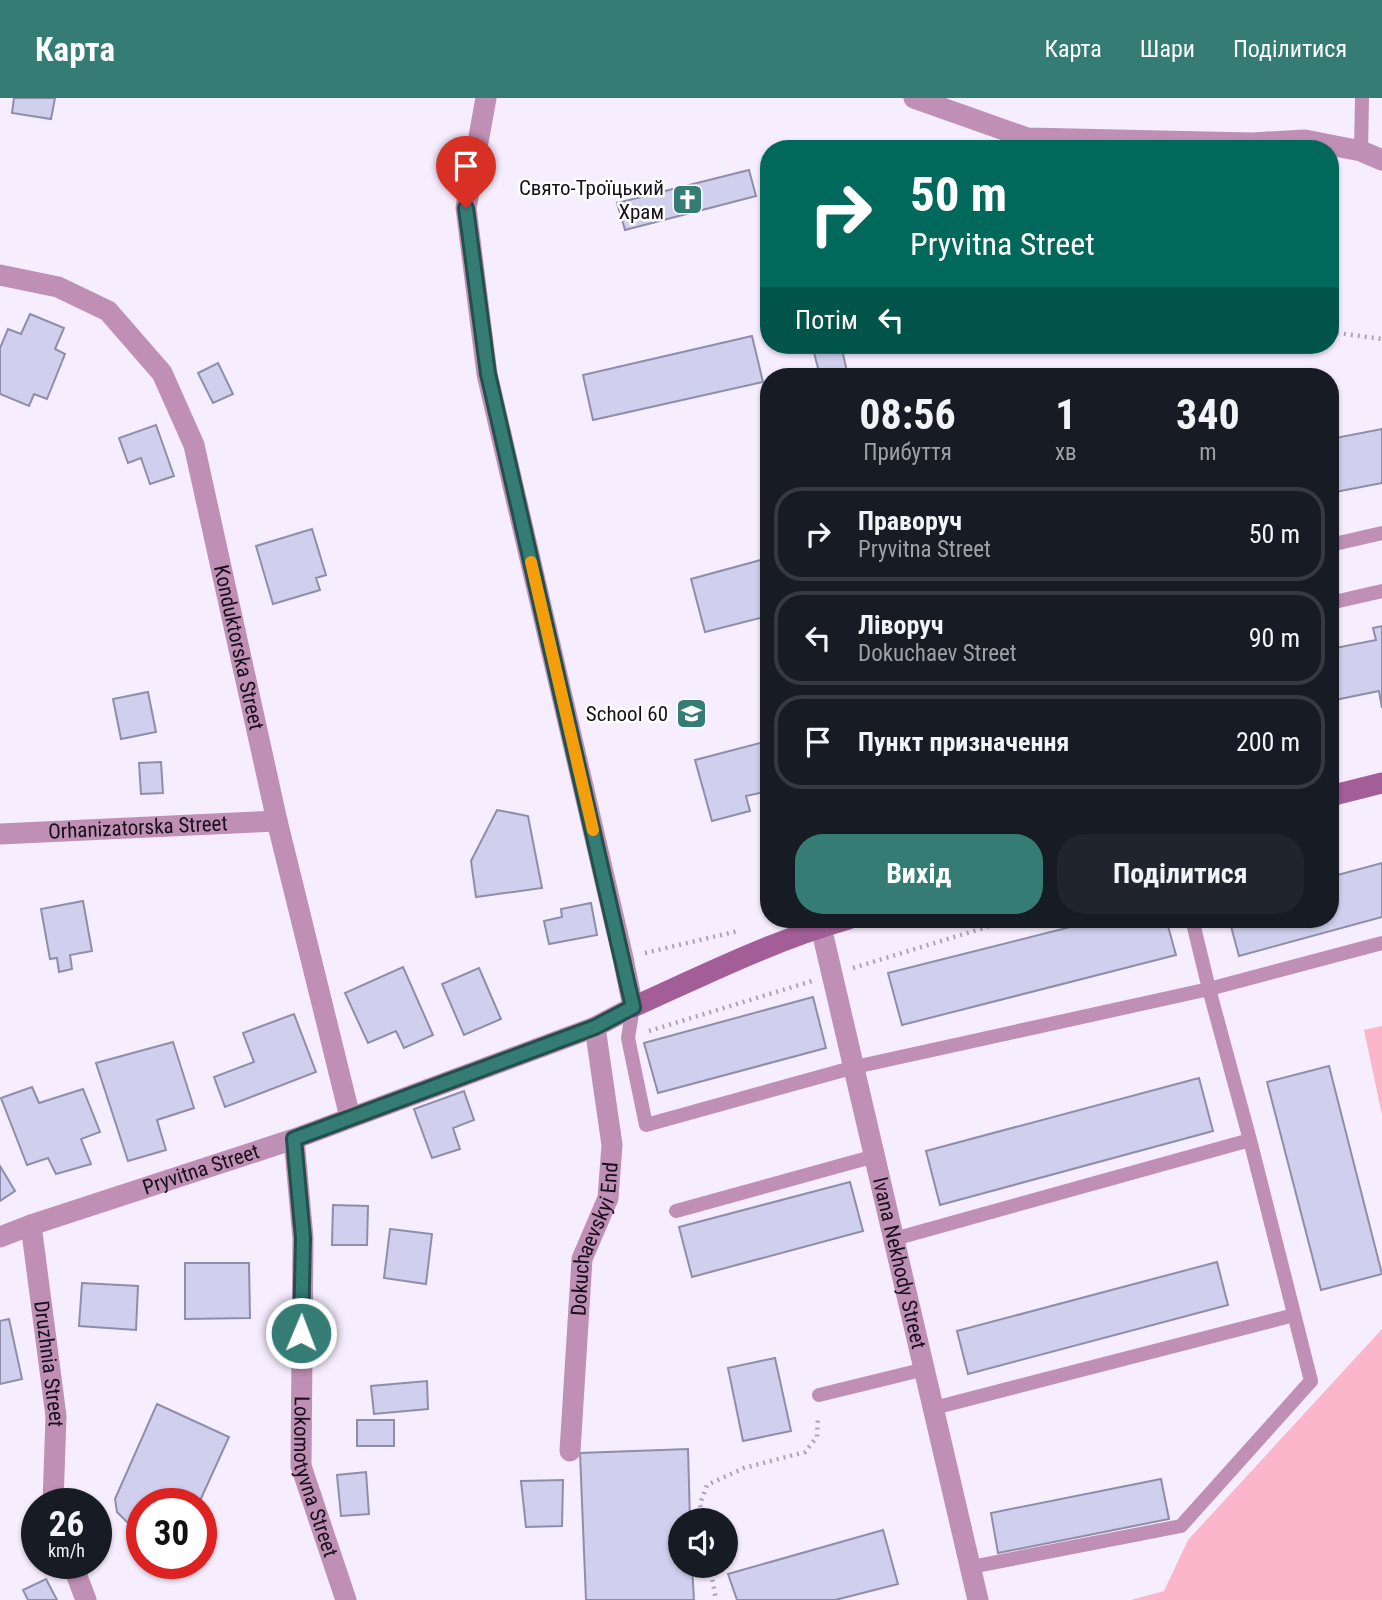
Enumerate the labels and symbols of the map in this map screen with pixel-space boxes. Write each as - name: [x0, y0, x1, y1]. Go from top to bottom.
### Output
- pin: [436, 136, 496, 208]
- place label: Свято-Троїцький Храм: [519, 176, 664, 224]
- church icon: Свято-Троїцький Храм: [670, 183, 704, 217]
- street label: Konduktorska Street: [209, 563, 269, 732]
- school or university icon: School 60: [674, 697, 708, 731]
- place label: School 60: [586, 702, 668, 726]
- street label: Orhanizatorska Street: [48, 811, 228, 844]
- street label: Pryvitna Street: [140, 1139, 262, 1200]
- street label: Dokuchaevskyi End: [566, 1161, 623, 1317]
- street label: Ivana Nekhody Street: [868, 1175, 931, 1351]
- position arrow: [264, 1296, 338, 1370]
- street label: Druzhnia Street: [29, 1299, 69, 1427]
- street label: Lokomotyvna Street: [289, 1396, 343, 1560]
- speed limit sign: 30: [126, 1488, 217, 1579]

